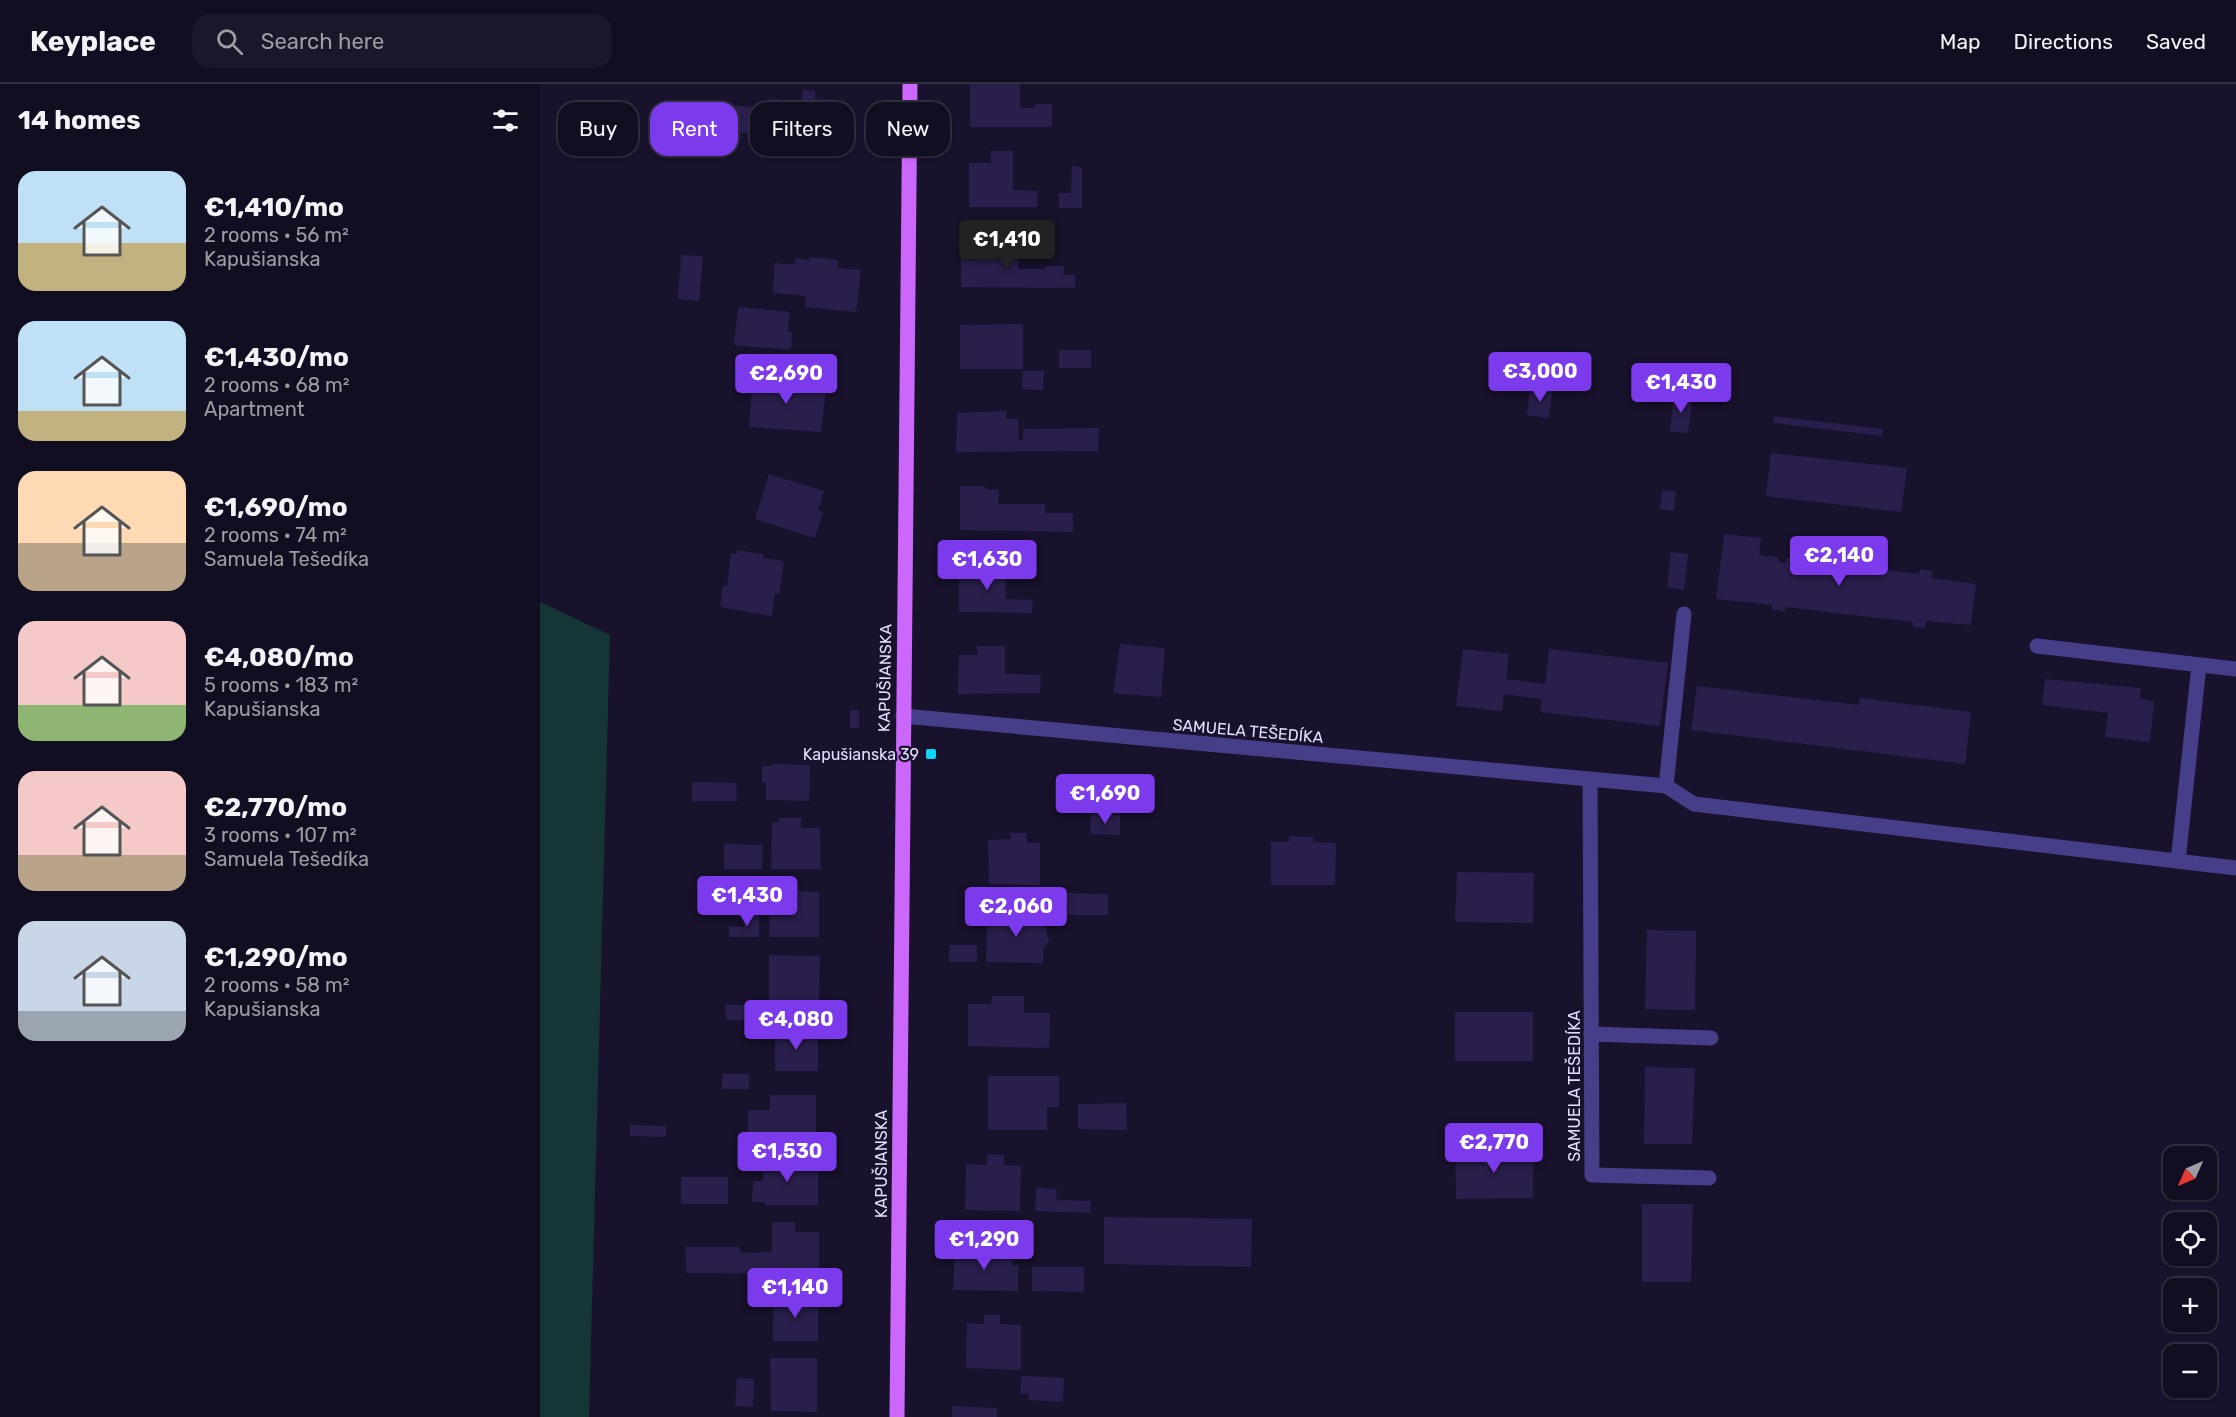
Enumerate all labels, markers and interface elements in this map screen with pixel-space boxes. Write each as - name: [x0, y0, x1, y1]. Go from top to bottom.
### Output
- search box: [192, 14, 612, 68]
- text: Keyplace: [30, 25, 156, 58]
- icon: search: [213, 25, 246, 58]
- text: Search here: [261, 28, 384, 55]
- text: Map: [1940, 29, 1981, 54]
- text: Directions: [2014, 29, 2113, 54]
- text: Saved: [2146, 29, 2206, 54]
- chip: Buy: [558, 102, 638, 156]
- chip: Rent: [650, 102, 738, 156]
- chip: Filters: [750, 102, 854, 156]
- chip: New: [866, 102, 950, 156]
- icon: filters: [489, 104, 522, 137]
- text: 14 homes: [18, 105, 141, 136]
- text: €1,410/mo: [204, 192, 344, 223]
- icon: home: [66, 195, 138, 267]
- pin: €1,410: [958, 220, 1056, 271]
- text: 2 rooms · 56 m²: [204, 223, 349, 247]
- text: €1,410: [973, 227, 1041, 251]
- text: Kapušianska: [204, 247, 320, 271]
- text: €1,430/mo: [204, 342, 349, 373]
- icon: home: [66, 345, 138, 417]
- pin: €3,000: [1491, 352, 1589, 403]
- pin: €2,690: [737, 354, 835, 405]
- text: €3,000: [1502, 359, 1578, 383]
- text: €2,690: [749, 361, 823, 385]
- pin: €1,430: [1632, 363, 1730, 414]
- text: €1,430: [1645, 370, 1717, 394]
- text: 2 rooms · 68 m²: [204, 373, 350, 397]
- text: Apartment: [204, 397, 305, 421]
- text: €1,690/mo: [204, 492, 348, 523]
- icon: home: [66, 495, 138, 567]
- text: 2 rooms · 74 m²: [204, 523, 347, 547]
- pin: €2,140: [1790, 536, 1888, 587]
- pin: €1,630: [938, 540, 1036, 591]
- text: €2,140: [1804, 543, 1874, 567]
- text: Samuela Tešedíka: [204, 547, 369, 571]
- text: €1,630: [952, 547, 1022, 571]
- street label: KAPUŠIANSKA: [874, 623, 895, 732]
- text: €4,080/mo: [204, 642, 354, 673]
- icon: home: [66, 645, 138, 717]
- text: 5 rooms · 183 m²: [204, 673, 358, 697]
- text: Kapušianska: [204, 697, 320, 721]
- street label: SAMUELA TEŠEDÍKA: [1172, 714, 1325, 747]
- place label: Kapušianska 39: [803, 745, 919, 764]
- marker: Kapušianska 39: [924, 747, 938, 761]
- pin: €1,690: [1056, 774, 1154, 825]
- text: €1,690: [1070, 781, 1140, 805]
- text: €2,770/mo: [204, 792, 347, 823]
- icon: home: [66, 795, 138, 867]
- text: 3 rooms · 107 m²: [204, 823, 357, 847]
- text: Samuela Tešedíka: [204, 847, 369, 871]
- pin: €1,430: [698, 876, 796, 927]
- text: €1,430: [711, 883, 783, 907]
- pin: €2,060: [967, 887, 1065, 938]
- text: €2,060: [979, 894, 1053, 918]
- text: €1,290/mo: [204, 942, 348, 973]
- icon: home: [66, 945, 138, 1017]
- text: 2 rooms · 58 m²: [204, 973, 350, 997]
- text: Kapušianska: [204, 997, 320, 1021]
- pin: €4,080: [747, 1000, 845, 1051]
- text: €4,080: [758, 1007, 834, 1031]
- street label: SAMUELA TEŠEDÍKA: [1564, 1010, 1584, 1162]
- street label: KAPUŠIANSKA: [871, 1110, 891, 1218]
- pin: €2,770: [1445, 1123, 1543, 1174]
- text: €2,770: [1459, 1130, 1529, 1154]
- pin: €1,530: [738, 1132, 836, 1183]
- text: €1,530: [752, 1139, 822, 1163]
- north arrow: [2163, 1146, 2217, 1200]
- map controls: [2163, 1146, 2217, 1398]
- button: locate: [2163, 1212, 2217, 1266]
- pin: €1,290: [935, 1220, 1033, 1271]
- text: €1,290: [949, 1227, 1019, 1251]
- pin: €1,140: [746, 1268, 844, 1319]
- text: €1,140: [761, 1275, 829, 1299]
- button: +: [2163, 1278, 2217, 1332]
- button: −: [2163, 1344, 2217, 1398]

